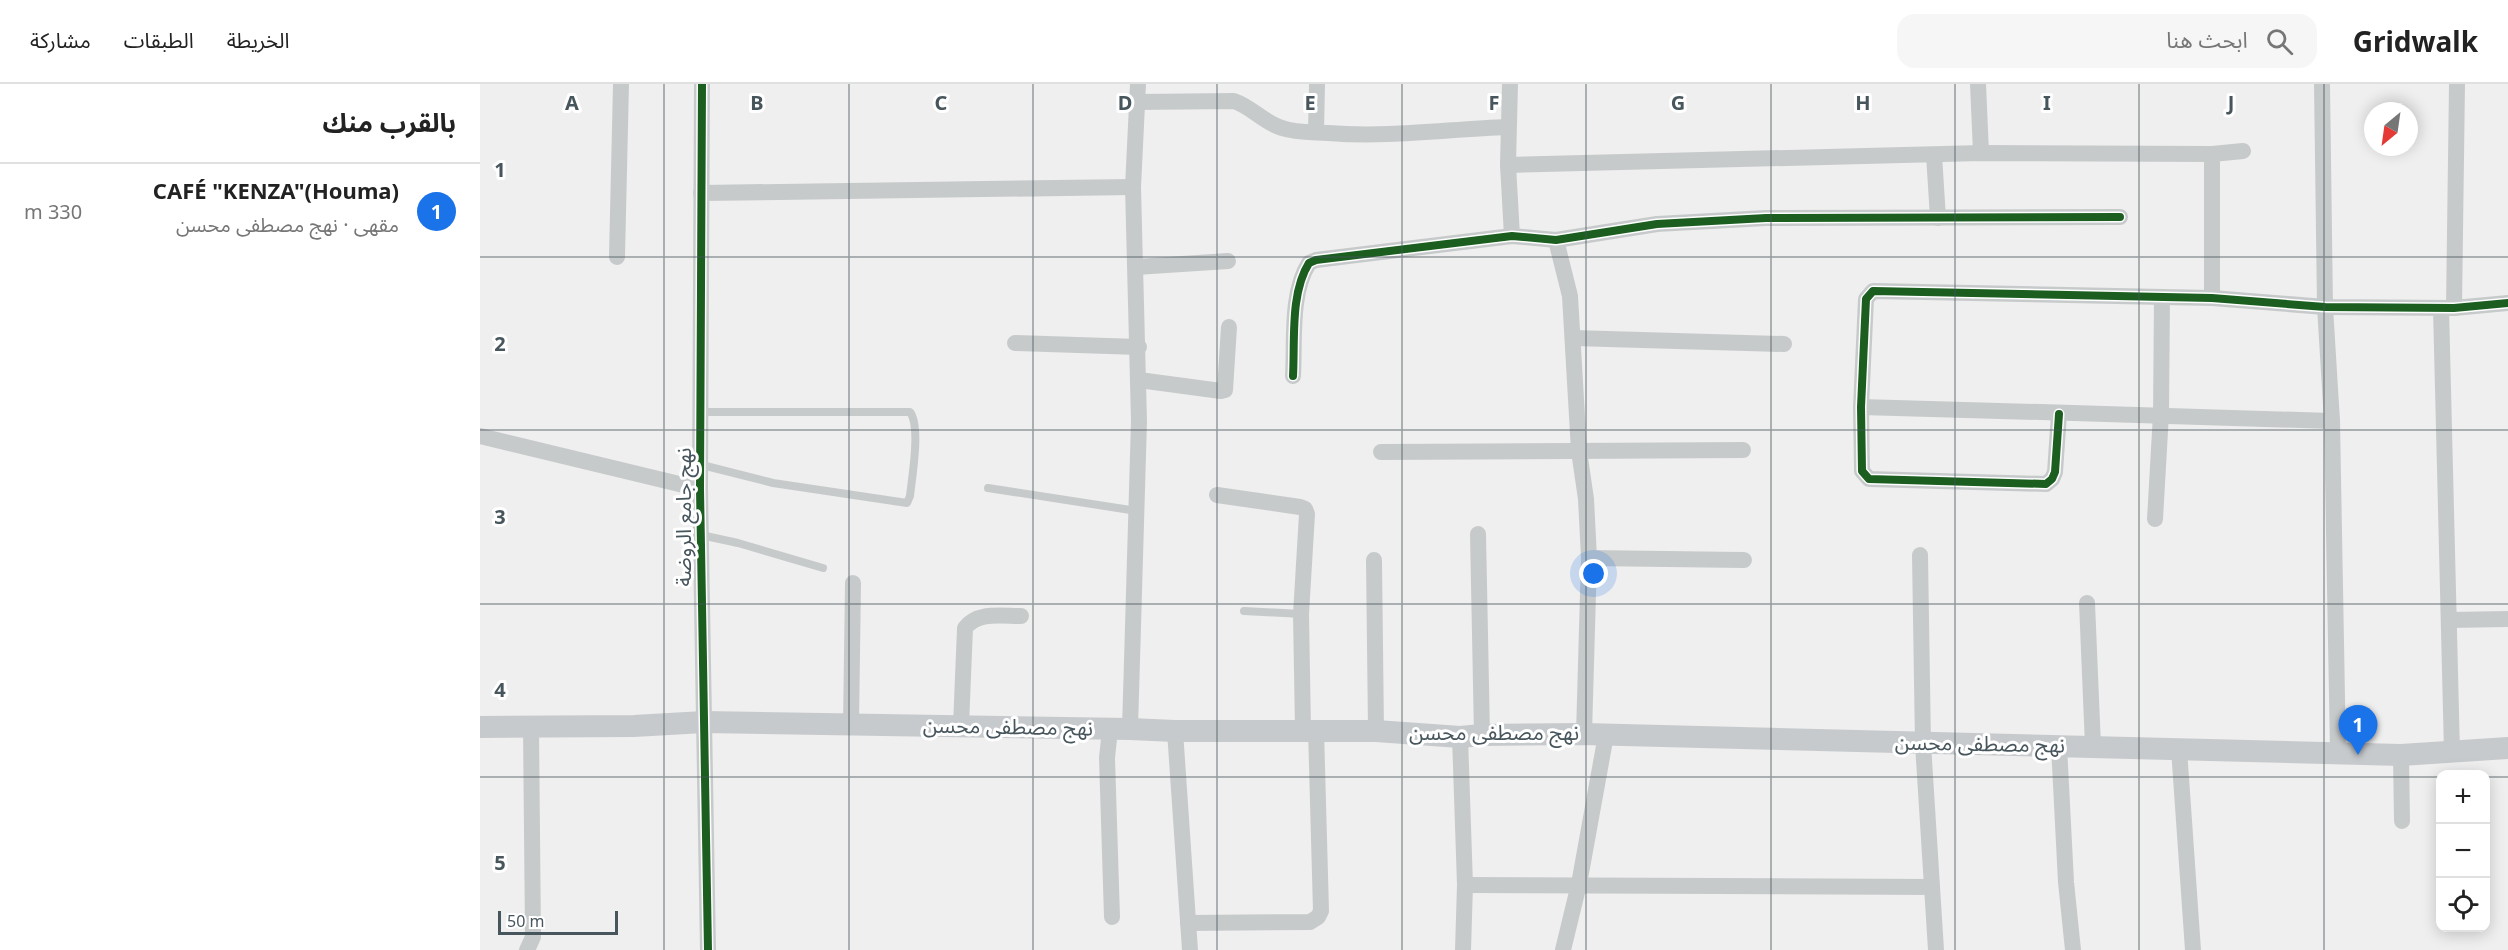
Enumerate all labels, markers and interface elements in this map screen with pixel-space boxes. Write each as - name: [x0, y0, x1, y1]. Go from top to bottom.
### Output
- search box: [1897, 14, 2317, 68]
- text: Gridwalk: [2353, 22, 2478, 60]
- text: ابحث هنا: [2166, 24, 2248, 54]
- icon: search: [2263, 25, 2296, 58]
- text: مشاركة: [30, 26, 91, 54]
- text: الطبقات: [124, 26, 194, 54]
- text: الخريطة: [227, 26, 290, 54]
- text: A: [565, 89, 579, 116]
- text: B: [750, 89, 764, 116]
- text: C: [935, 89, 948, 116]
- text: D: [1118, 89, 1132, 116]
- text: E: [1304, 89, 1316, 116]
- text: F: [1489, 89, 1499, 116]
- text: G: [1671, 89, 1685, 116]
- text: H: [1855, 89, 1871, 116]
- text: I: [2043, 89, 2051, 116]
- text: J: [2226, 89, 2234, 116]
- north arrow: [2364, 102, 2418, 156]
- text: بالقرب منك: [322, 104, 456, 140]
- text: 1: [494, 156, 506, 183]
- text: CAFÉ "KENZA"(Houma): [153, 175, 399, 205]
- text: 330 m: [24, 198, 82, 225]
- text: 1: [431, 198, 442, 225]
- text: مقهى · نهج مصطفى محسن: [176, 211, 399, 238]
- text: 2: [494, 330, 506, 357]
- street label: نهج جامع الروضة: [669, 448, 699, 586]
- text: 3: [494, 503, 506, 530]
- your location: [1579, 559, 1608, 588]
- text: 4: [494, 676, 506, 703]
- pin: 1: [2338, 706, 2378, 755]
- street label: نهج مصطفى محسن: [923, 711, 1093, 743]
- street label: نهج مصطفى محسن: [1409, 718, 1579, 748]
- street label: نهج مصطفى محسن: [1895, 728, 2065, 760]
- map controls: [2436, 770, 2490, 932]
- button: +: [2436, 770, 2490, 824]
- button: −: [2436, 824, 2490, 878]
- text: 5: [494, 849, 506, 876]
- button: locate: [2436, 878, 2490, 932]
- scale bar: [498, 908, 618, 936]
- text: 50 m: [507, 910, 544, 932]

